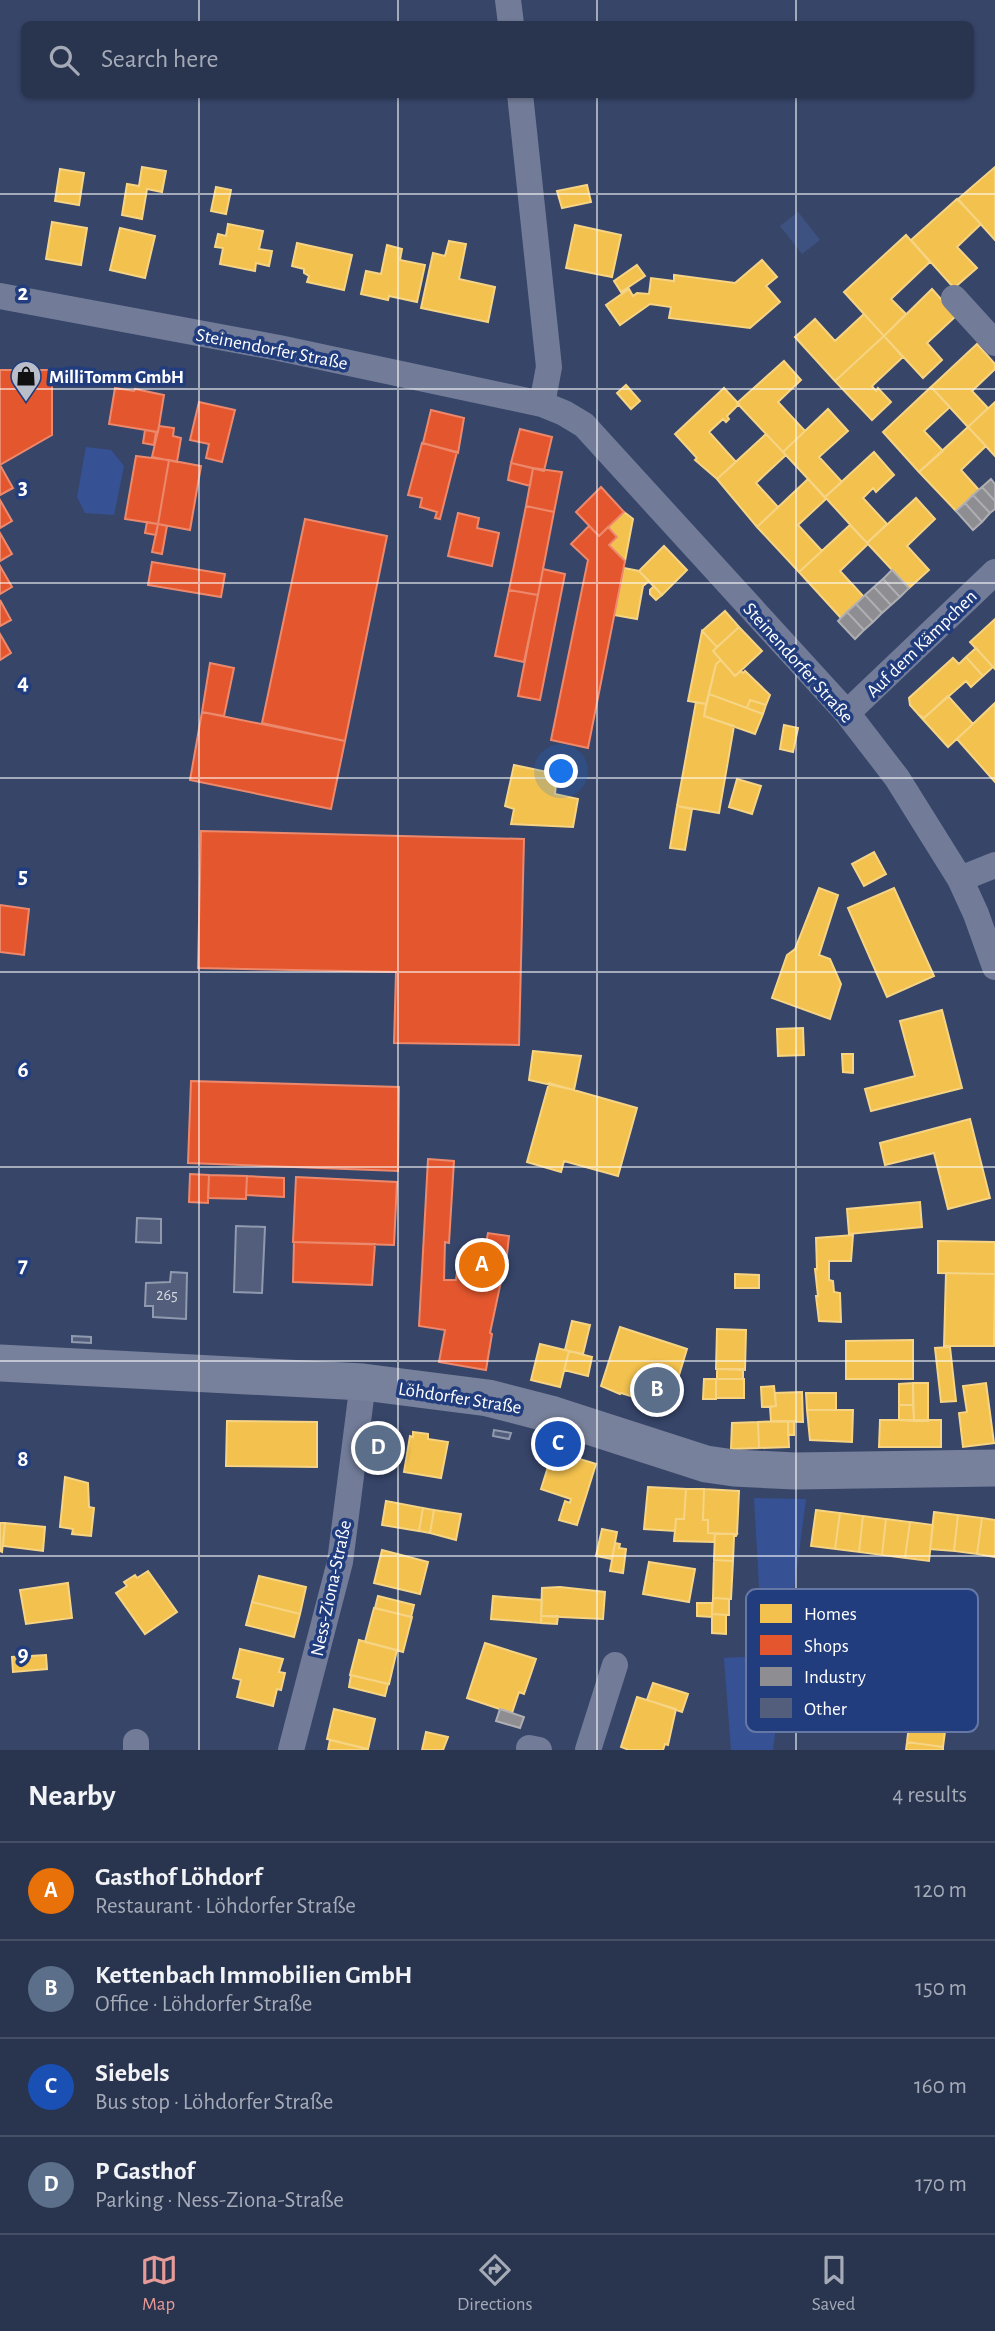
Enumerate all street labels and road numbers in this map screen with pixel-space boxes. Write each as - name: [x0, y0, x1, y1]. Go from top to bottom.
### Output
- street label: Steinendorfer Straße: [194, 325, 349, 373]
- street label: Auf dem Kämpchen: [863, 587, 981, 701]
- street label: Steinendorfer Straße: [739, 599, 856, 727]
- street label: Löhdorfer Straße: [397, 1379, 523, 1418]
- street label: Ness-Ziona-Straße: [308, 1519, 355, 1658]

